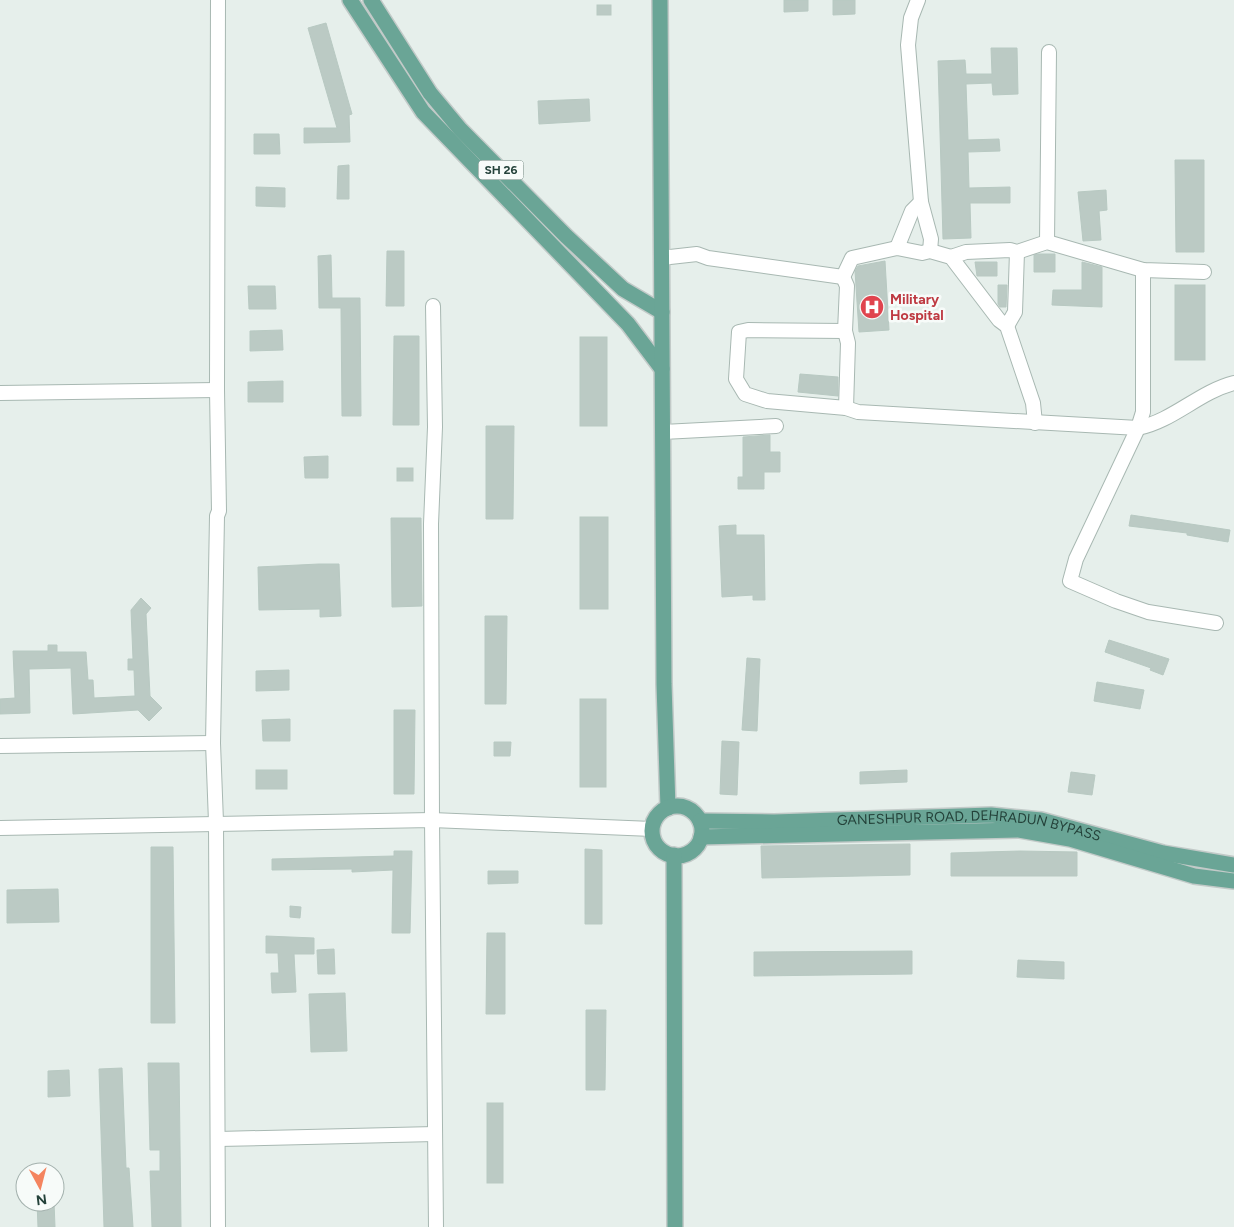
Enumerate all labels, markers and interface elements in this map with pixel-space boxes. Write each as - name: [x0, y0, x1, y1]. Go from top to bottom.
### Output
- road number: SH 26: [478, 160, 524, 180]
- place label: Military Hospital: [890, 291, 944, 324]
- hospital icon: Military Hospital: [859, 294, 885, 320]
- street label: GANESHPUR ROAD, DEHRADUN BYPASS: [836, 806, 1103, 844]
- north arrow: [15, 1162, 65, 1212]
- text: N: [35, 1190, 48, 1209]

